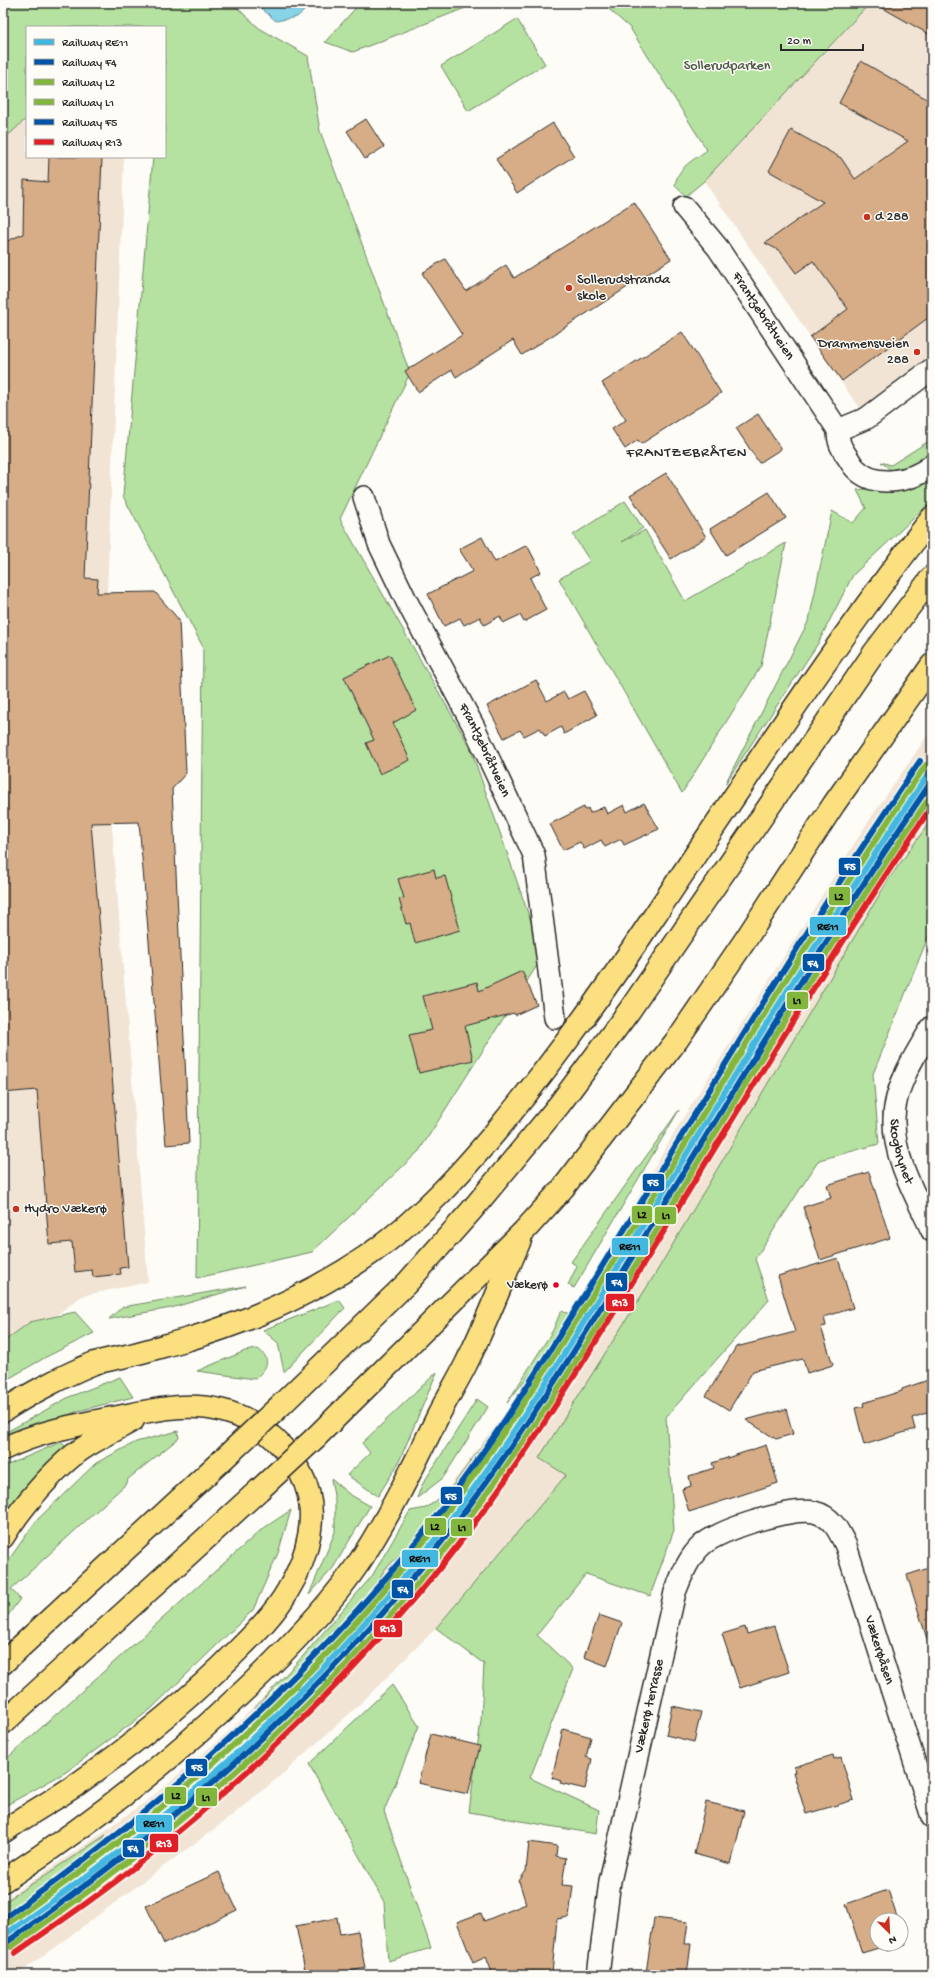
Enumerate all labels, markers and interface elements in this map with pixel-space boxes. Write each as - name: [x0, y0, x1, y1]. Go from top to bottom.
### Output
- legend: [26, 26, 166, 158]
- scale bar: [781, 26, 863, 52]
- text: 20 m: [787, 35, 812, 49]
- text: Railway RE11: [62, 37, 129, 51]
- text: Railway F4: [62, 57, 117, 71]
- park label: Sollerudparken: [684, 58, 771, 75]
- text: Railway L2: [62, 77, 115, 91]
- text: Railway L1: [62, 97, 114, 111]
- text: Railway F5: [62, 117, 117, 131]
- text: Railway R13: [62, 137, 122, 151]
- place label: d 288: [875, 209, 909, 226]
- marker: d 288: [862, 212, 872, 222]
- street label: Frantzebråtveien: [727, 268, 798, 364]
- place label: Sollerudstranda skole: [577, 272, 671, 305]
- marker: Sollerudstranda skole: [564, 283, 574, 293]
- place label: Drammensveien 288: [817, 336, 909, 369]
- marker: Drammensveien 288: [912, 347, 922, 357]
- district label: FRANTZEBRÅTEN: [625, 444, 748, 462]
- street label: Frantzebråtveien: [454, 700, 514, 800]
- line badge: F5: [838, 857, 861, 876]
- text: F5: [843, 862, 856, 874]
- line badge: L2: [828, 886, 851, 906]
- text: L2: [834, 892, 844, 904]
- line badge: RE11: [809, 916, 847, 936]
- text: RE11: [816, 922, 839, 934]
- line badge: F4: [802, 953, 825, 972]
- text: F4: [807, 959, 819, 971]
- line badge: L1: [786, 991, 809, 1010]
- text: L1: [793, 996, 801, 1008]
- street label: Skogbrynet: [885, 1119, 918, 1188]
- line badge: F5: [642, 1173, 665, 1192]
- text: F5: [646, 1178, 659, 1190]
- place label: Hydro Vækerø: [24, 1201, 107, 1218]
- marker: Hydro Vækerø: [11, 1204, 21, 1214]
- line badge: L2: [631, 1205, 653, 1224]
- line badge: L1: [654, 1206, 677, 1225]
- text: L2: [637, 1210, 647, 1222]
- text: L1: [662, 1211, 670, 1223]
- line badge: RE11: [611, 1237, 649, 1256]
- text: RE11: [618, 1242, 641, 1254]
- line badge: F4: [605, 1272, 628, 1292]
- place label: Vækerø: [506, 1278, 548, 1293]
- text: F4: [611, 1278, 623, 1290]
- marker: Vækerø: [551, 1280, 561, 1290]
- line badge: R13: [605, 1293, 635, 1312]
- text: R13: [611, 1298, 628, 1310]
- line badge: F5: [440, 1486, 463, 1505]
- text: F5: [444, 1492, 457, 1504]
- line badge: L2: [424, 1517, 447, 1536]
- line badge: L1: [450, 1518, 473, 1537]
- text: L2: [430, 1522, 440, 1534]
- text: L1: [458, 1523, 466, 1535]
- line badge: RE11: [401, 1549, 439, 1568]
- text: RE11: [408, 1554, 431, 1566]
- line badge: F4: [391, 1579, 414, 1599]
- text: F4: [397, 1585, 409, 1597]
- street label: Vækerøåsen: [860, 1613, 898, 1687]
- line badge: R13: [373, 1619, 403, 1638]
- text: R13: [379, 1624, 396, 1636]
- street label: Vækerø terrasse: [630, 1657, 668, 1756]
- line badge: F5: [185, 1758, 208, 1777]
- text: F5: [190, 1763, 203, 1775]
- line badge: L2: [164, 1786, 187, 1805]
- line badge: L1: [195, 1787, 218, 1807]
- text: L2: [171, 1791, 181, 1803]
- text: L1: [202, 1793, 210, 1805]
- line badge: RE11: [135, 1814, 173, 1833]
- text: RE11: [142, 1819, 165, 1831]
- line badge: R13: [149, 1833, 179, 1853]
- line badge: F4: [122, 1839, 145, 1858]
- text: R13: [155, 1839, 172, 1851]
- text: F4: [127, 1844, 139, 1856]
- north arrow: [869, 1912, 909, 1952]
- text: N: [887, 1932, 898, 1946]

